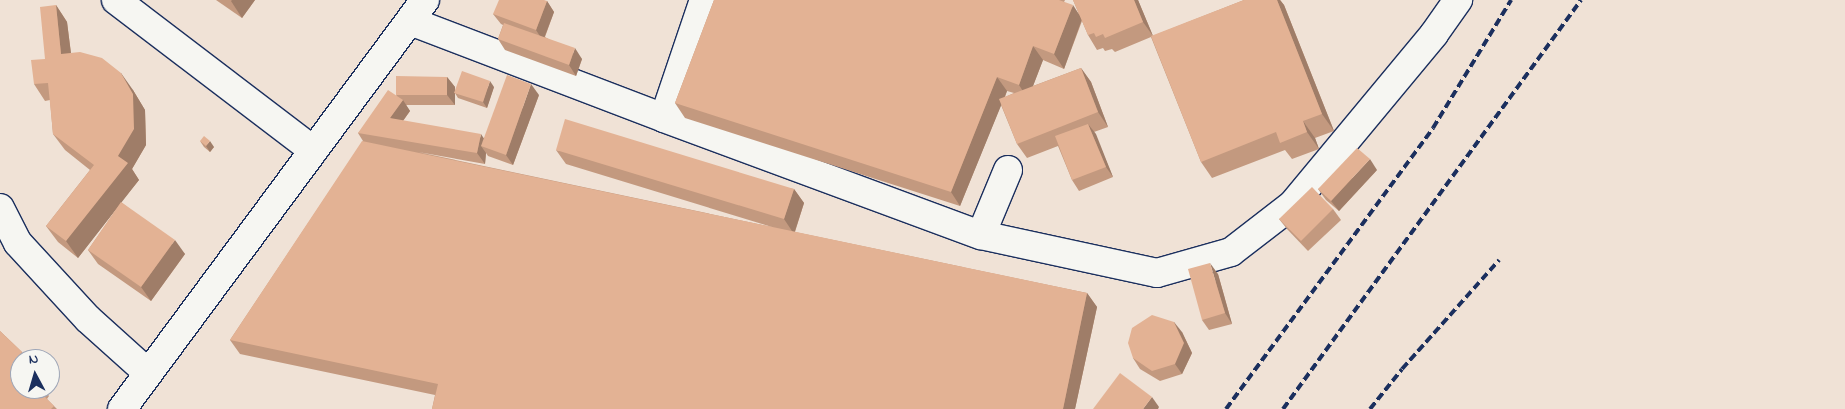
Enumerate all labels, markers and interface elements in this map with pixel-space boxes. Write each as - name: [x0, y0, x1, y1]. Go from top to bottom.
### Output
- north arrow: [10, 349, 60, 399]
- text: N: [28, 349, 39, 371]

